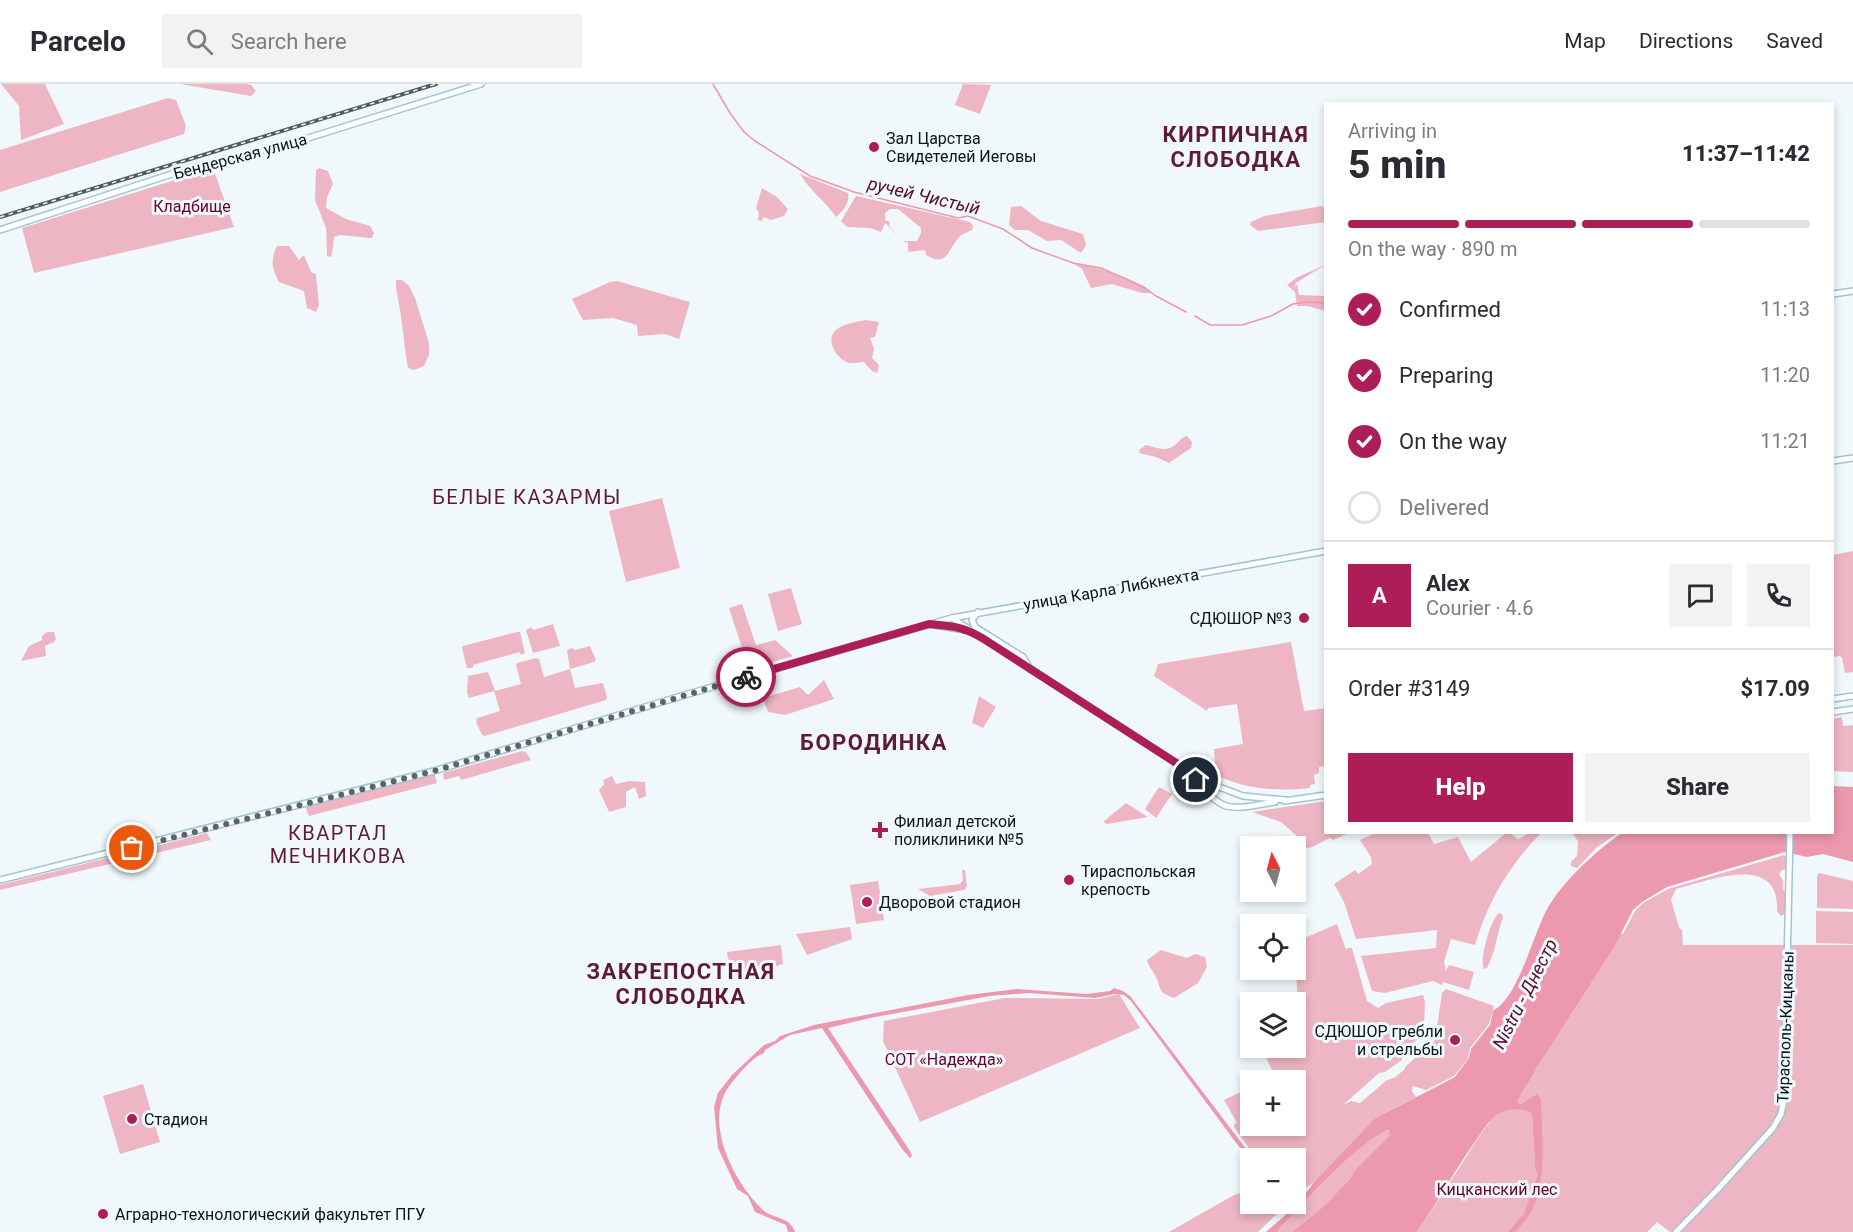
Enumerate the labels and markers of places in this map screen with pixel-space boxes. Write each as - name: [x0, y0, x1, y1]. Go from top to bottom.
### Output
- place label: Зал Царства Свидетелей Иеговы: [886, 129, 1037, 166]
- marker: Зал Царства Свидетелей Иеговы: [867, 140, 881, 154]
- place label: СДЮШОР №3: [1190, 609, 1292, 628]
- marker: СДЮШОР №3: [1297, 611, 1311, 625]
- pin: [1170, 754, 1221, 805]
- place label: Филиал детской поликлиники №5: [894, 812, 1024, 849]
- marker: Филиал детской поликлиники №5: [871, 821, 889, 839]
- pin: [106, 822, 157, 873]
- place label: Тираспольская крепость: [1081, 862, 1196, 899]
- marker: Тираспольская крепость: [1062, 873, 1076, 887]
- place label: Дворовой стадион: [879, 893, 1021, 912]
- marker: Дворовой стадион: [860, 895, 874, 909]
- place label: СДЮШОР гребли и стрельбы: [1315, 1022, 1443, 1059]
- marker: СДЮШОР гребли и стрельбы: [1448, 1033, 1462, 1047]
- place label: Стадион: [144, 1110, 208, 1129]
- marker: Стадион: [125, 1112, 139, 1126]
- place label: Аграрно-технологический факультет ПГУ: [115, 1205, 425, 1224]
- marker: Аграрно-технологический факультет ПГУ: [96, 1207, 110, 1221]

